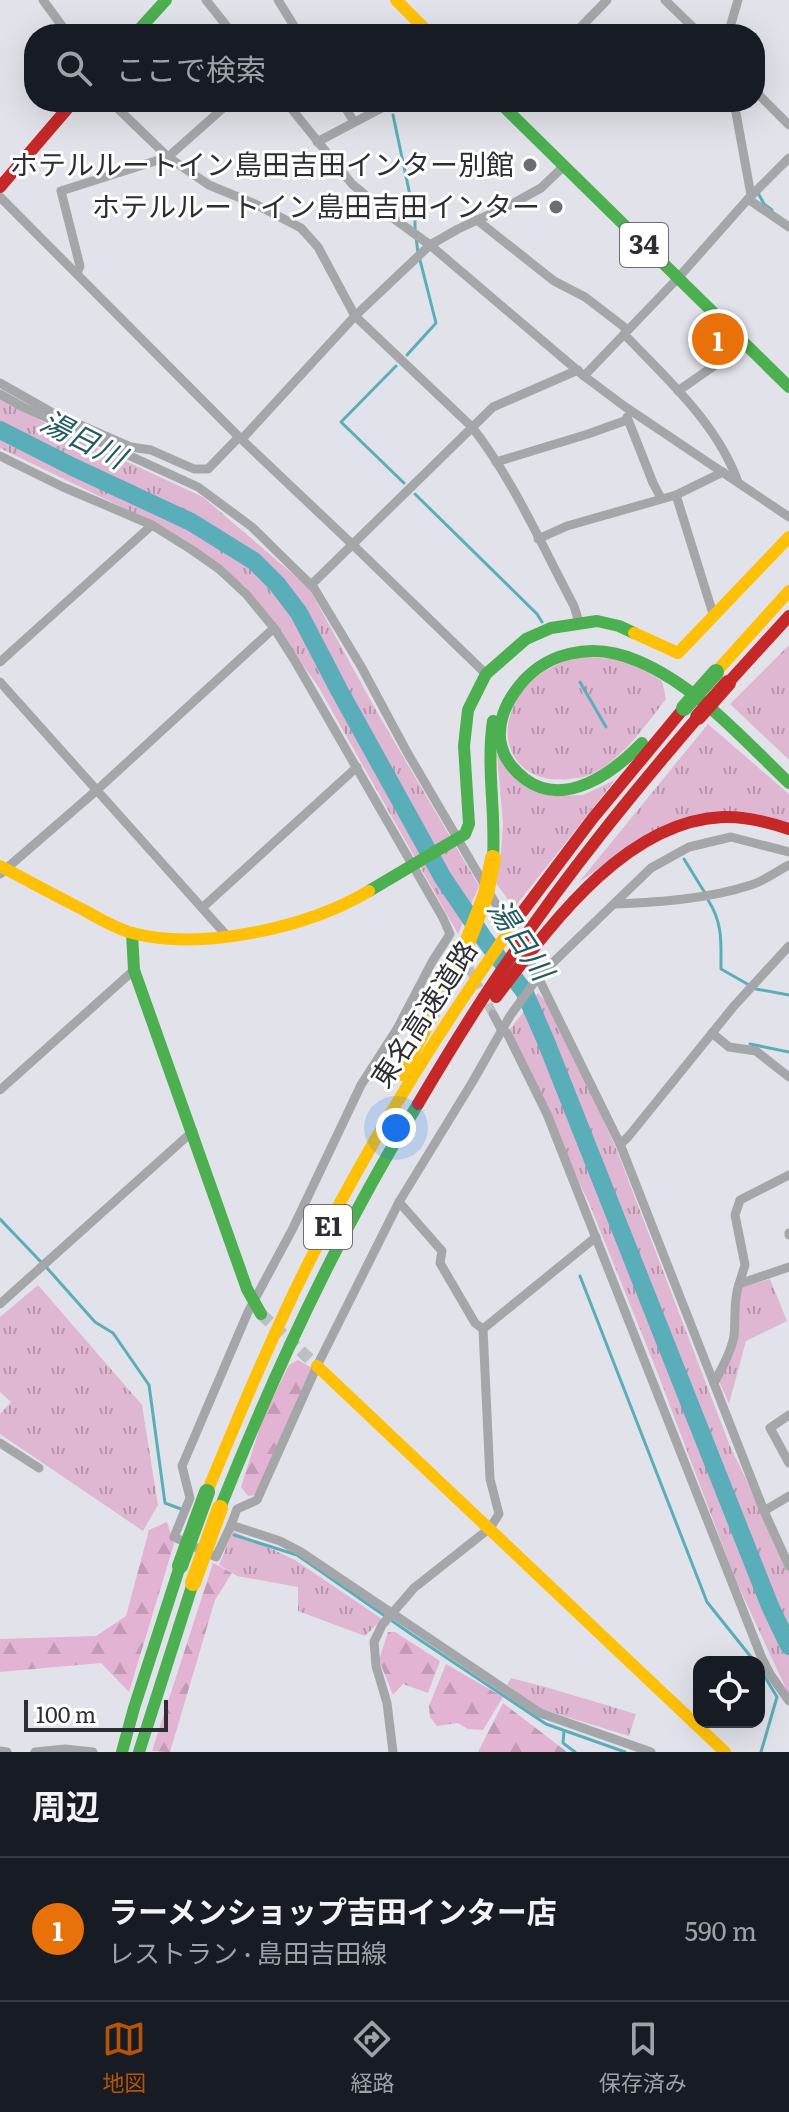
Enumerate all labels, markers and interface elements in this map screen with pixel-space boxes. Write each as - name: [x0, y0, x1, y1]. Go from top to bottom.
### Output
- search box: [24, 24, 765, 112]
- icon: search: [52, 46, 96, 90]
- text: ここで検索: [116, 46, 266, 90]
- place label: ホテルルートイン島田吉田インター別館: [10, 142, 514, 184]
- marker: ホテルルートイン島田吉田インター別館: [521, 156, 539, 174]
- place label: ホテルルートイン島田吉田インター: [92, 184, 540, 226]
- marker: ホテルルートイン島田吉田インター: [547, 198, 565, 216]
- road number: 34: [620, 223, 668, 267]
- pin: 1: [692, 309, 744, 369]
- water label: 湯日川: [34, 397, 137, 479]
- water label: 湯日川: [479, 889, 568, 990]
- street label: 東名高速道路: [359, 931, 486, 1095]
- your location: [376, 1108, 416, 1148]
- road number: E1: [304, 1205, 352, 1249]
- map controls: [693, 1656, 765, 1728]
- button: locate: [693, 1656, 765, 1728]
- scale bar: [24, 1696, 168, 1732]
- text: 100 m: [36, 1697, 96, 1730]
- text: 周辺: [32, 1779, 100, 1829]
- text: ラーメンショップ吉田インター店: [108, 1888, 557, 1932]
- text: 1: [53, 1910, 63, 1949]
- text: 590 m: [685, 1910, 757, 1949]
- text: レストラン · 島田吉田線: [108, 1932, 387, 1971]
- tab: 地図: [102, 2017, 146, 2098]
- tab: 経路: [350, 2017, 395, 2098]
- tab: 保存済み: [599, 2017, 687, 2098]

